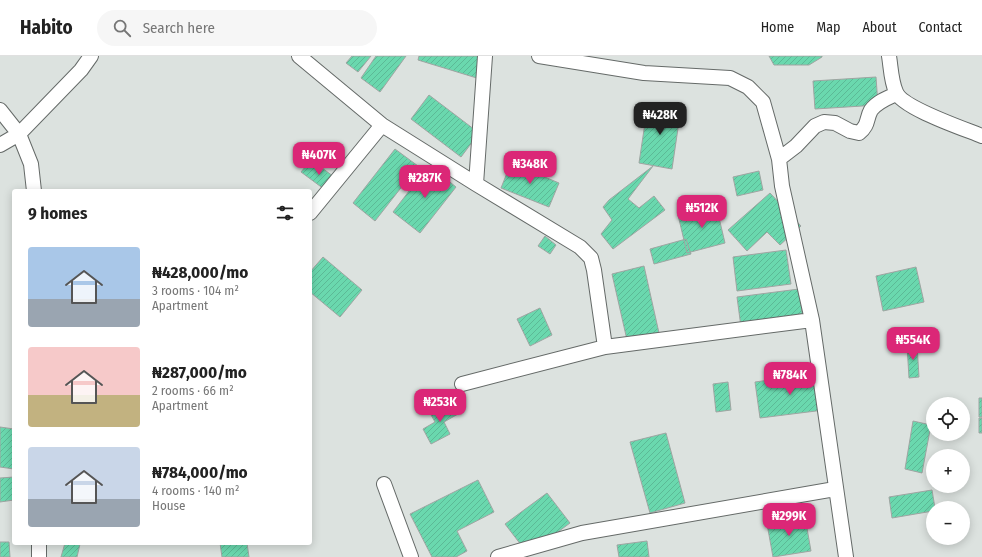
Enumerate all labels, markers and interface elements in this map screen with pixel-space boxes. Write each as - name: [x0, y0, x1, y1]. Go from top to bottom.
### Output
- search box: [97, 10, 377, 46]
- text: Habito: [20, 16, 73, 39]
- icon: search: [111, 17, 133, 39]
- text: Search here: [143, 19, 215, 37]
- text: Home: [761, 19, 794, 36]
- text: Map: [816, 19, 840, 36]
- text: About: [862, 19, 897, 36]
- text: Contact: [919, 19, 962, 36]
- pin: ₦428K: [632, 102, 688, 136]
- text: ₦428K: [643, 107, 677, 122]
- pin: ₦407K: [291, 142, 347, 176]
- text: ₦407K: [302, 147, 336, 162]
- pin: ₦348K: [502, 151, 558, 185]
- text: ₦348K: [513, 156, 547, 171]
- pin: ₦287K: [397, 165, 453, 199]
- text: ₦287K: [408, 170, 442, 185]
- pin: ₦512K: [674, 195, 730, 229]
- text: ₦512K: [686, 200, 718, 215]
- icon: filters: [274, 202, 296, 224]
- text: 9 homes: [28, 203, 87, 224]
- text: ₦428,000/mo: [152, 262, 248, 283]
- icon: home: [60, 263, 108, 311]
- text: 3 rooms · 104 m²: [152, 283, 239, 298]
- text: Apartment: [152, 298, 208, 313]
- pin: ₦554K: [885, 327, 941, 361]
- text: ₦554K: [896, 332, 930, 347]
- text: ₦287,000/mo: [152, 362, 247, 383]
- pin: ₦784K: [762, 362, 818, 396]
- icon: home: [60, 363, 108, 411]
- text: ₦784K: [773, 367, 807, 382]
- text: 2 rooms · 66 m²: [152, 383, 234, 398]
- pin: ₦253K: [412, 389, 468, 423]
- text: ₦253K: [423, 394, 457, 409]
- map controls: [926, 397, 970, 545]
- button: locate: [926, 397, 970, 441]
- text: Apartment: [152, 398, 208, 413]
- button: +: [926, 449, 970, 493]
- text: ₦784,000/mo: [152, 462, 248, 483]
- icon: home: [60, 463, 108, 511]
- text: 4 rooms · 140 m²: [152, 483, 239, 498]
- text: House: [152, 498, 186, 513]
- button: −: [926, 501, 970, 545]
- pin: ₦299K: [761, 503, 817, 537]
- text: ₦299K: [772, 508, 806, 523]

